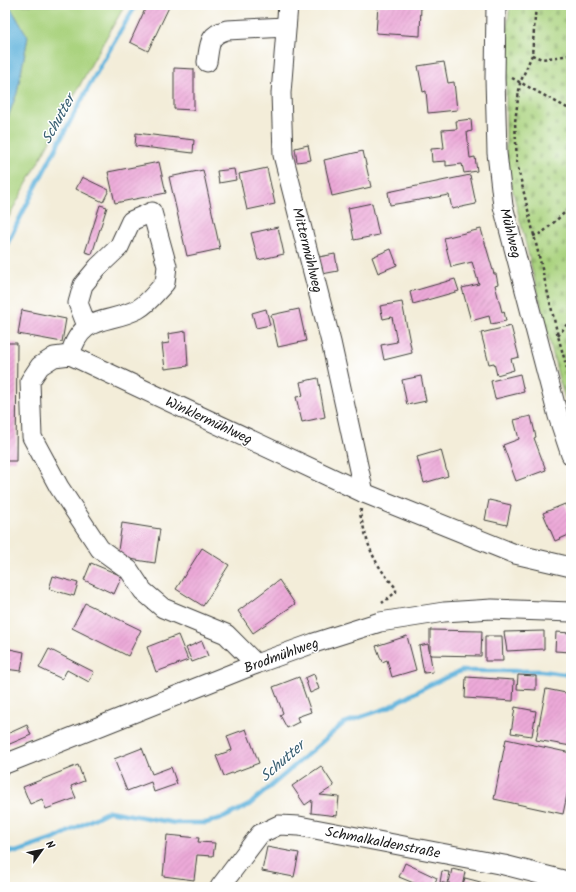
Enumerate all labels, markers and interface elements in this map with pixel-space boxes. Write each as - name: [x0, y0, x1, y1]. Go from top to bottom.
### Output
- water label: Schutter: [35, 88, 84, 149]
- street label: Mittermühlweg: [286, 205, 328, 295]
- street label: Mühlweg: [493, 206, 527, 261]
- street label: Winklermühlweg: [161, 391, 256, 451]
- street label: Brodmühlweg: [241, 632, 322, 680]
- water label: Schutter: [255, 733, 313, 788]
- street label: Schmalkaldenstraße: [323, 821, 443, 865]
- north arrow: [22, 830, 62, 870]
- text: N: [40, 837, 59, 853]

